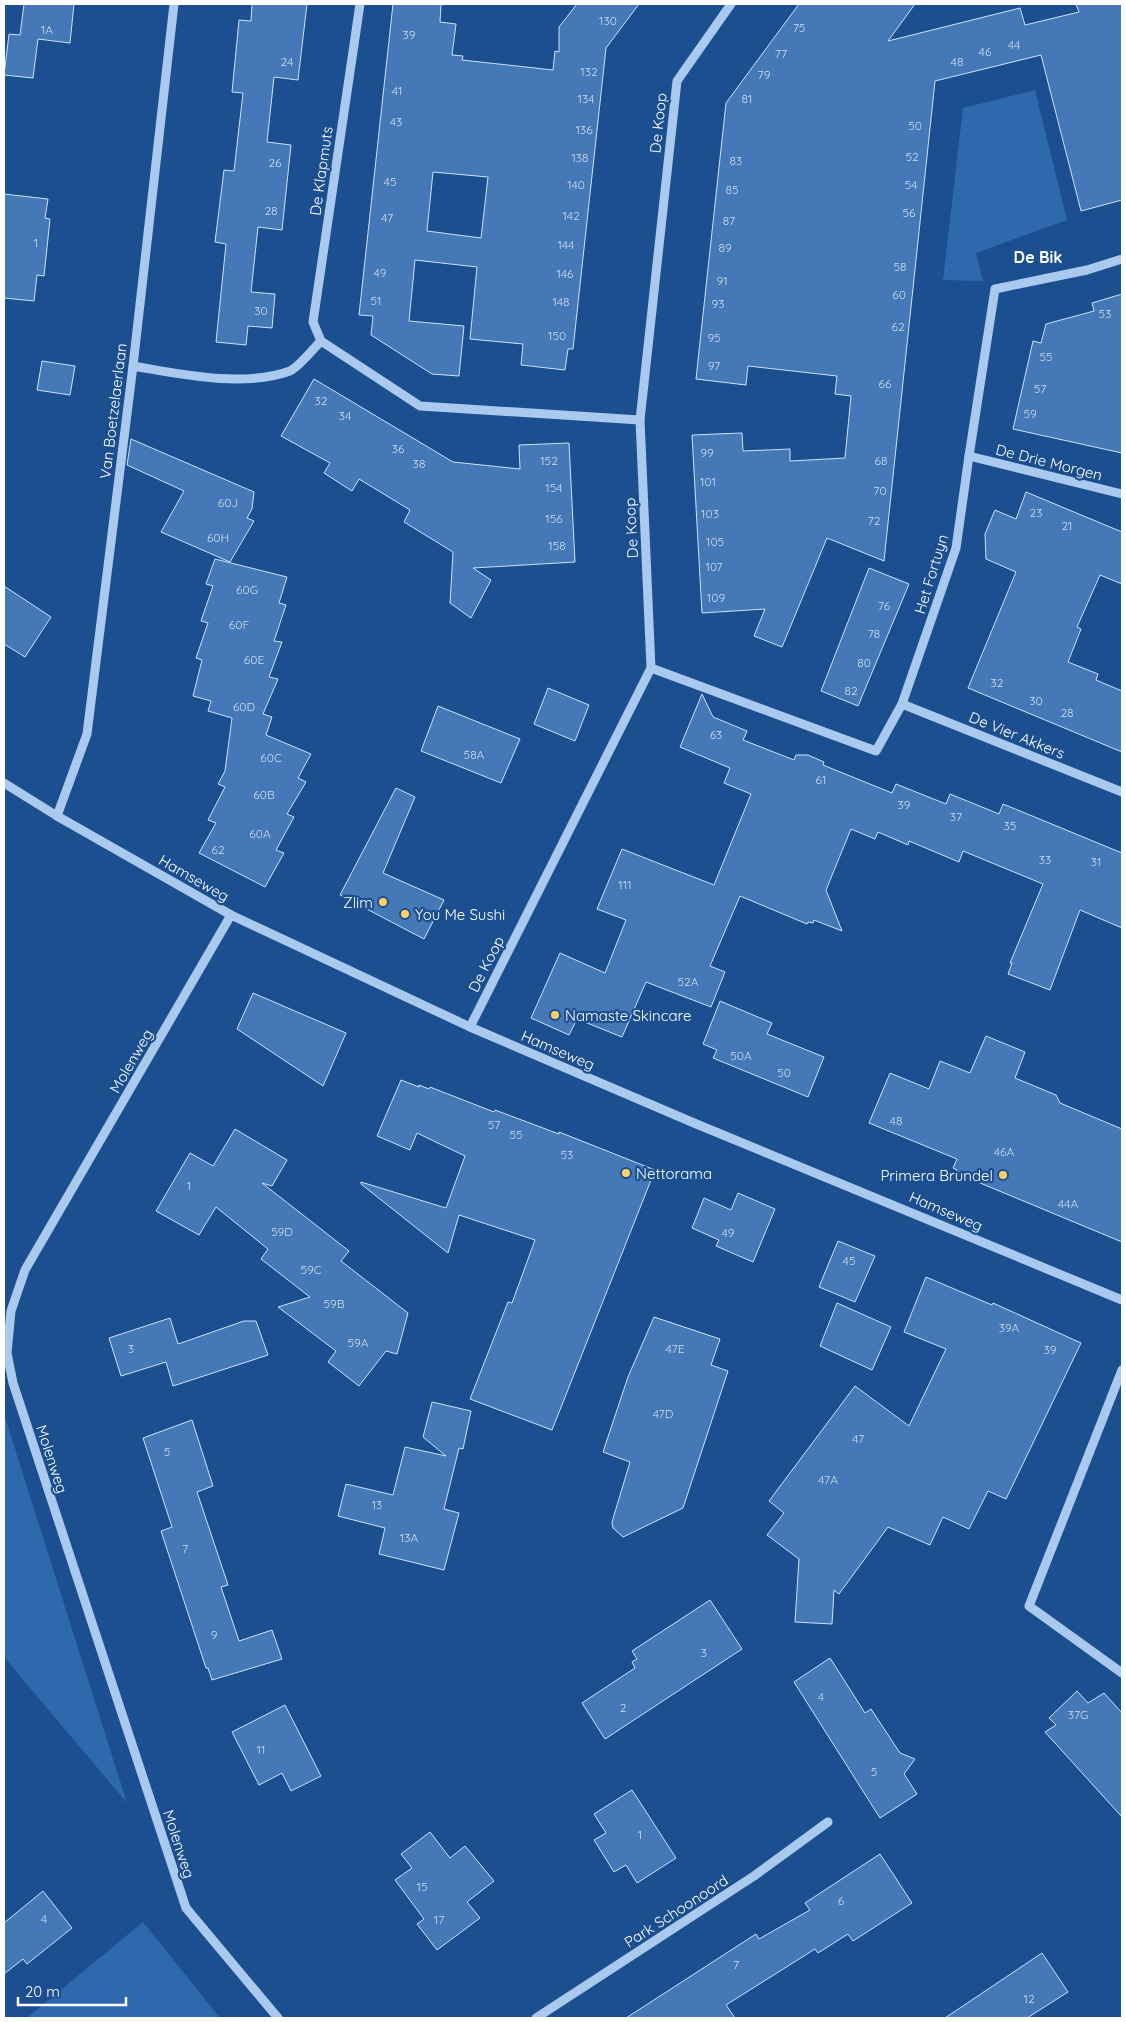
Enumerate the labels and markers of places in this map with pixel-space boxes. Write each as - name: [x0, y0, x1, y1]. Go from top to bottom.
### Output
- place label: Zlim: [343, 893, 373, 912]
- marker: Zlim: [377, 896, 389, 908]
- place label: You Me Sushi: [415, 905, 505, 924]
- marker: You Me Sushi: [399, 908, 411, 920]
- place label: Namaste Skincare: [565, 1006, 692, 1025]
- marker: Namaste Skincare: [549, 1009, 561, 1021]
- place label: Nettorama: [636, 1164, 712, 1183]
- place label: Primera Brundel: [880, 1166, 993, 1185]
- marker: Nettorama: [620, 1167, 632, 1179]
- marker: Primera Brundel: [997, 1169, 1009, 1181]

